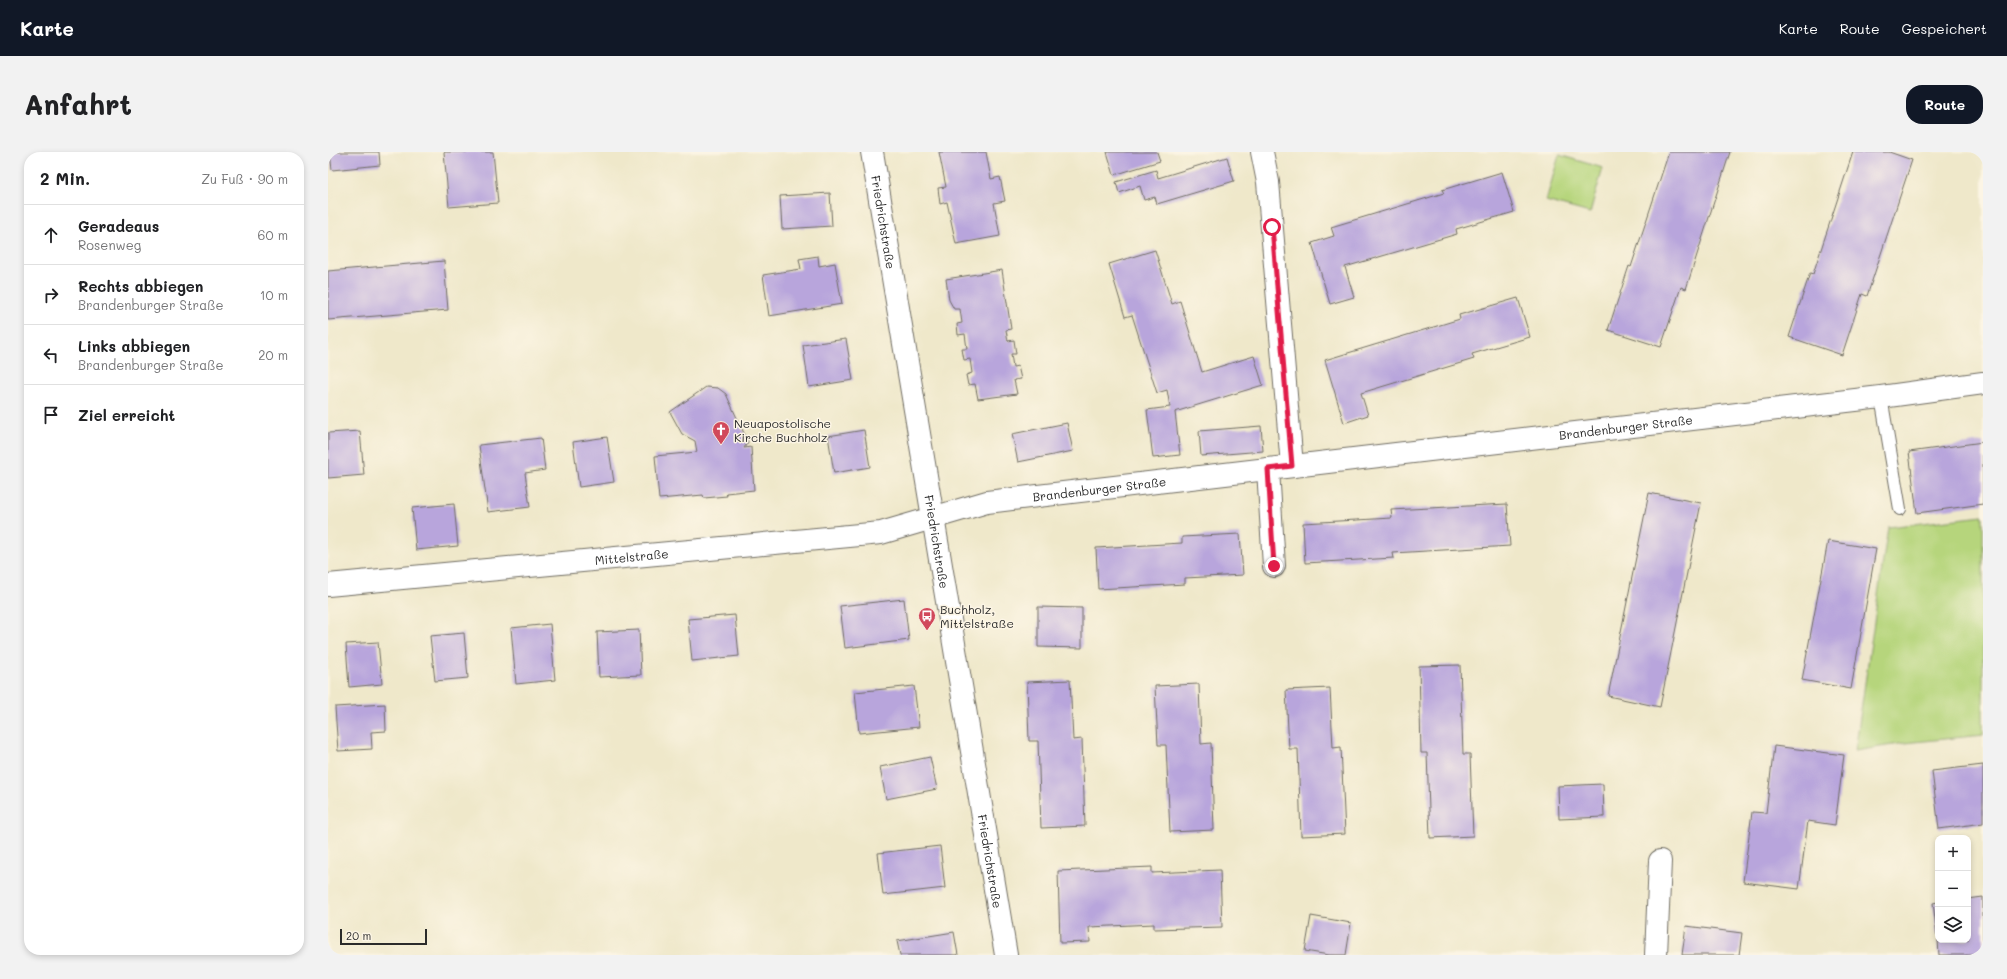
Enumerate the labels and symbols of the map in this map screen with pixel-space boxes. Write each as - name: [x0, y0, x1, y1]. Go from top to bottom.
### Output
- street label: Friedrichstraße: [868, 174, 899, 270]
- route start: [1263, 218, 1281, 236]
- street label: Brandenburger Straße: [1558, 411, 1693, 443]
- place label: Neuapostolische Kirche Buchholz: [734, 415, 831, 445]
- church icon: Neuapostolische Kirche Buchholz: [711, 420, 731, 445]
- street label: Brandenburger Straße: [1032, 473, 1167, 505]
- street label: Friedrichstraße: [921, 494, 953, 590]
- street label: Mittelstraße: [594, 545, 669, 568]
- route end: [1265, 557, 1283, 575]
- place label: Buchholz, Mittelstraße: [940, 601, 1014, 631]
- bus stop icon: Buchholz, Mittelstraße: [917, 606, 937, 631]
- street label: Friedrichstraße: [975, 813, 1006, 909]
- scale bar: [340, 927, 427, 946]

